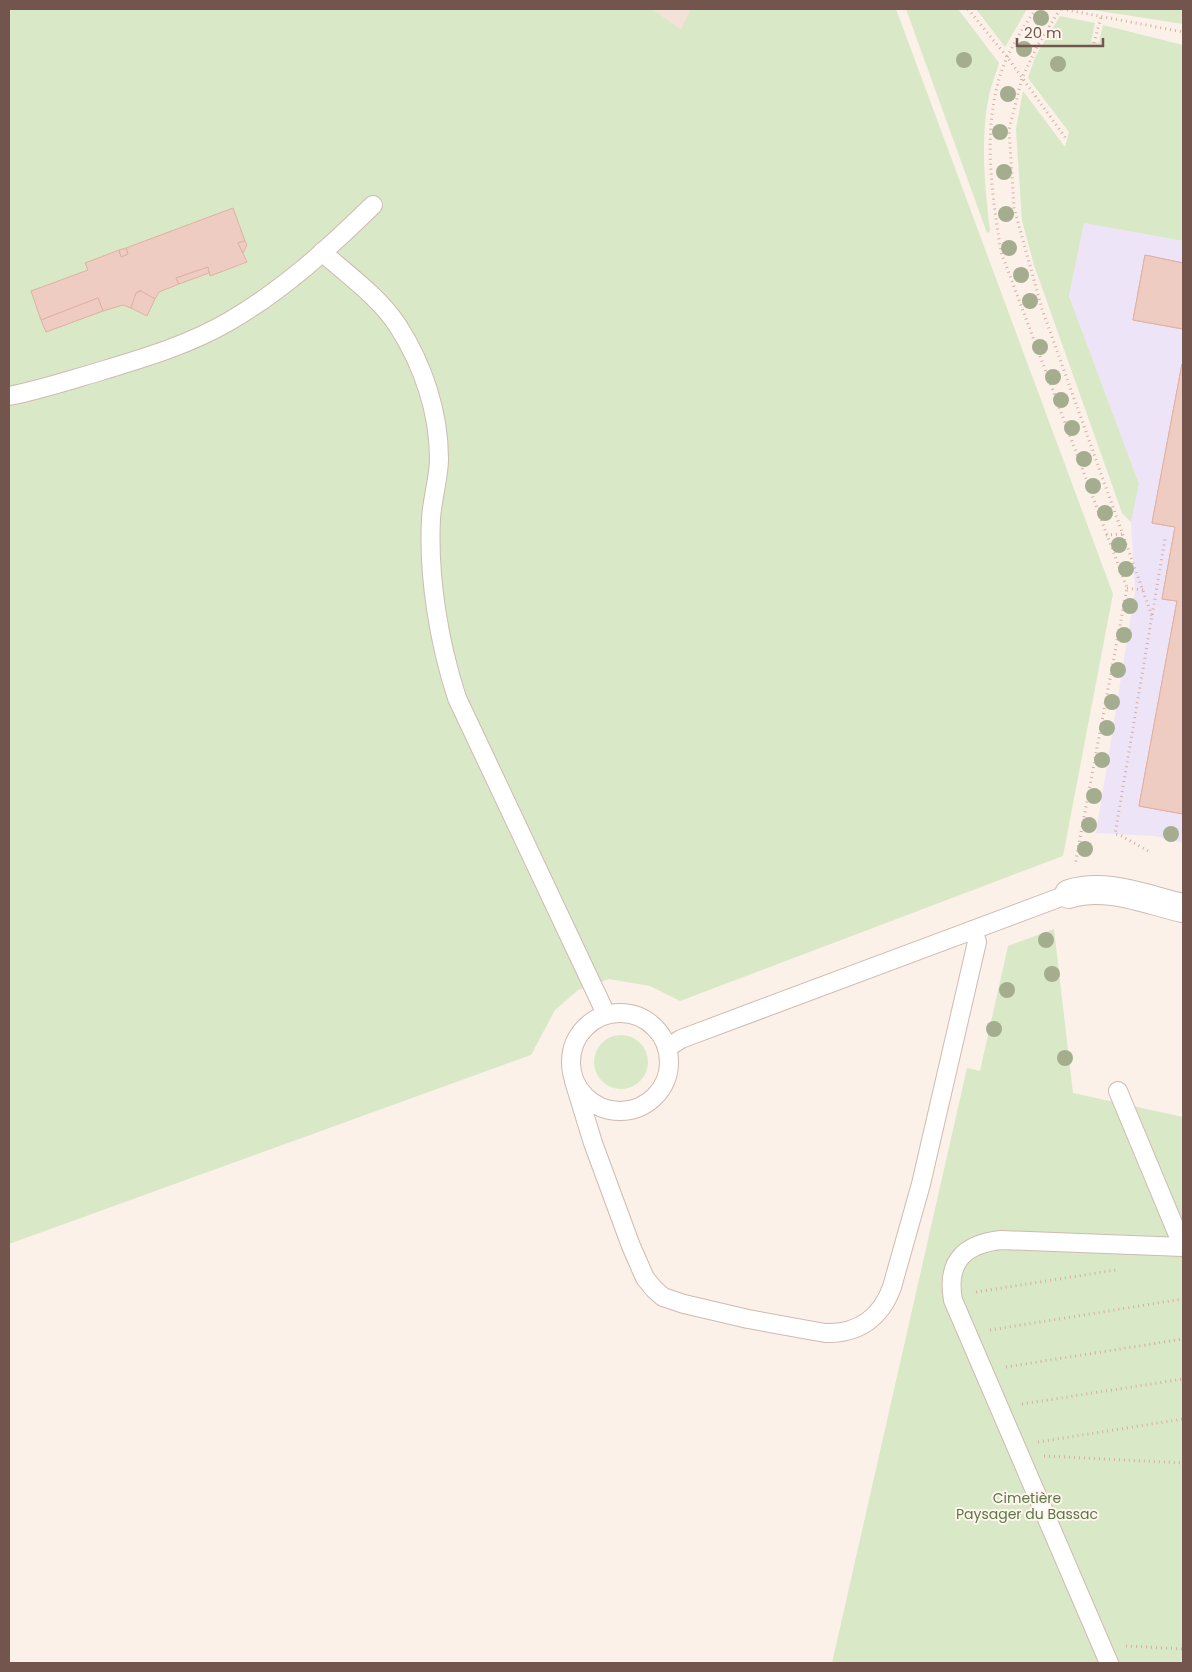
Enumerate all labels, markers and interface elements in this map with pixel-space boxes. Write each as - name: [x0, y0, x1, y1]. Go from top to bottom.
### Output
- scale bar: [1017, 15, 1103, 47]
- text: 20 m: [1024, 22, 1062, 43]
- park label: Cimetière Paysager du Bassac: [956, 1488, 1098, 1524]

